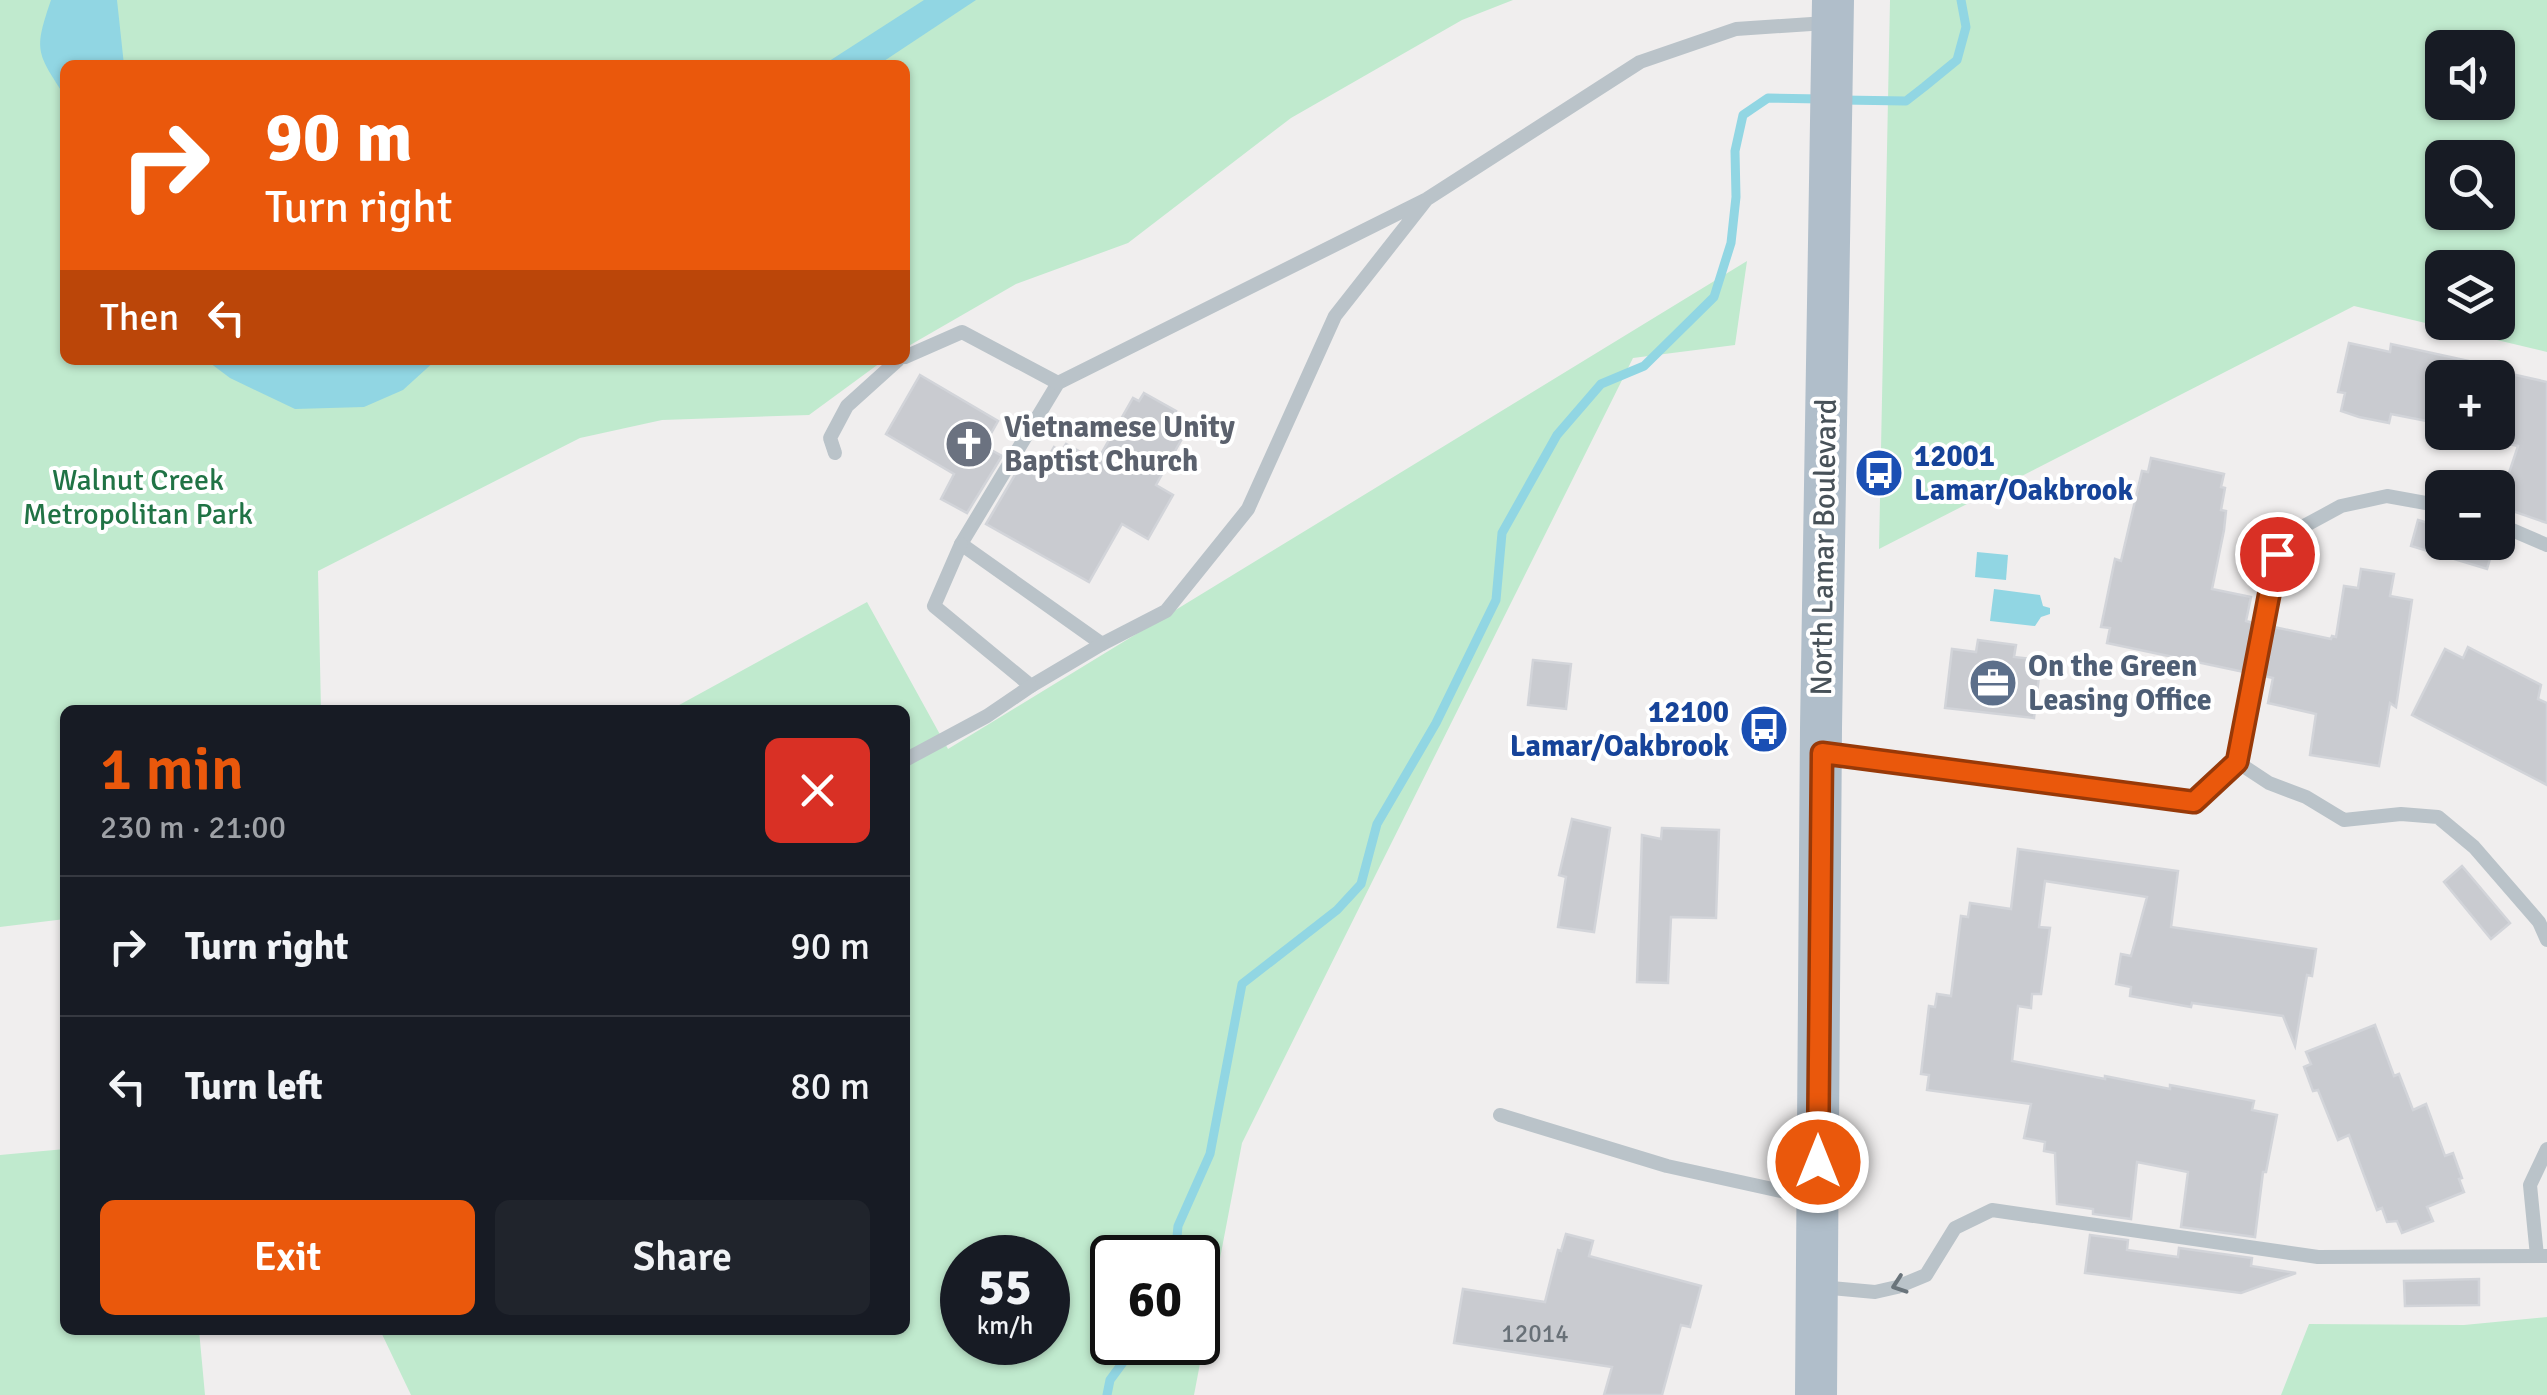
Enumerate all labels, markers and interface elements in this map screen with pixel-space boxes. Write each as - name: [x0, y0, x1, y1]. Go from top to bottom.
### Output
- map controls: [2425, 30, 2515, 560]
- button: sound: [2425, 30, 2515, 120]
- text: 90 m: [265, 94, 413, 180]
- icon: right: [100, 100, 230, 230]
- button: search: [2425, 140, 2515, 230]
- text: Turn right: [265, 180, 453, 235]
- button: layers: [2425, 250, 2515, 340]
- icon: left: [199, 290, 254, 345]
- text: Then: [100, 294, 179, 341]
- button: +: [2425, 360, 2515, 450]
- street label: North Lamar Boulevard: [1803, 398, 1845, 696]
- place label: Vietnamese Unity Baptist Church: [1004, 409, 1235, 480]
- church icon: Vietnamese Unity Baptist Church: [943, 418, 995, 470]
- place label: 12001 Lamar/Oakbrook: [1914, 438, 2133, 509]
- bus stop icon: 12001 Lamar/Oakbrook: [1853, 447, 1905, 499]
- park label: Walnut Creek Metropolitan Park: [23, 462, 253, 533]
- button: −: [2425, 470, 2515, 560]
- pin: [2235, 512, 2320, 597]
- icon: arrive: [2250, 527, 2305, 582]
- place label: On the Green Leasing Office: [2028, 648, 2212, 719]
- office icon: On the Green Leasing Office: [1967, 657, 2019, 709]
- place label: 12100 Lamar/Oakbrook: [1510, 694, 1729, 765]
- bus stop icon: 12100 Lamar/Oakbrook: [1738, 703, 1790, 755]
- text: 1 min: [100, 733, 244, 807]
- button: close: [765, 738, 870, 843]
- text: 230 m · 21:00: [100, 808, 286, 847]
- icon: right: [100, 919, 155, 974]
- text: Turn right: [185, 923, 349, 970]
- text: 90 m: [790, 923, 870, 970]
- icon: left: [100, 1059, 155, 1114]
- text: Turn left: [185, 1063, 323, 1110]
- text: 80 m: [790, 1063, 870, 1110]
- position arrow: [1766, 1110, 1870, 1214]
- button: Exit: [100, 1200, 475, 1315]
- button: Share: [495, 1200, 870, 1315]
- speed limit sign: 60: [1090, 1235, 1220, 1365]
- text: 55: [978, 1257, 1032, 1319]
- one-way arrow: [1892, 1273, 1909, 1294]
- text: km/h: [977, 1310, 1033, 1341]
- house number: 12014: [1501, 1318, 1569, 1349]

